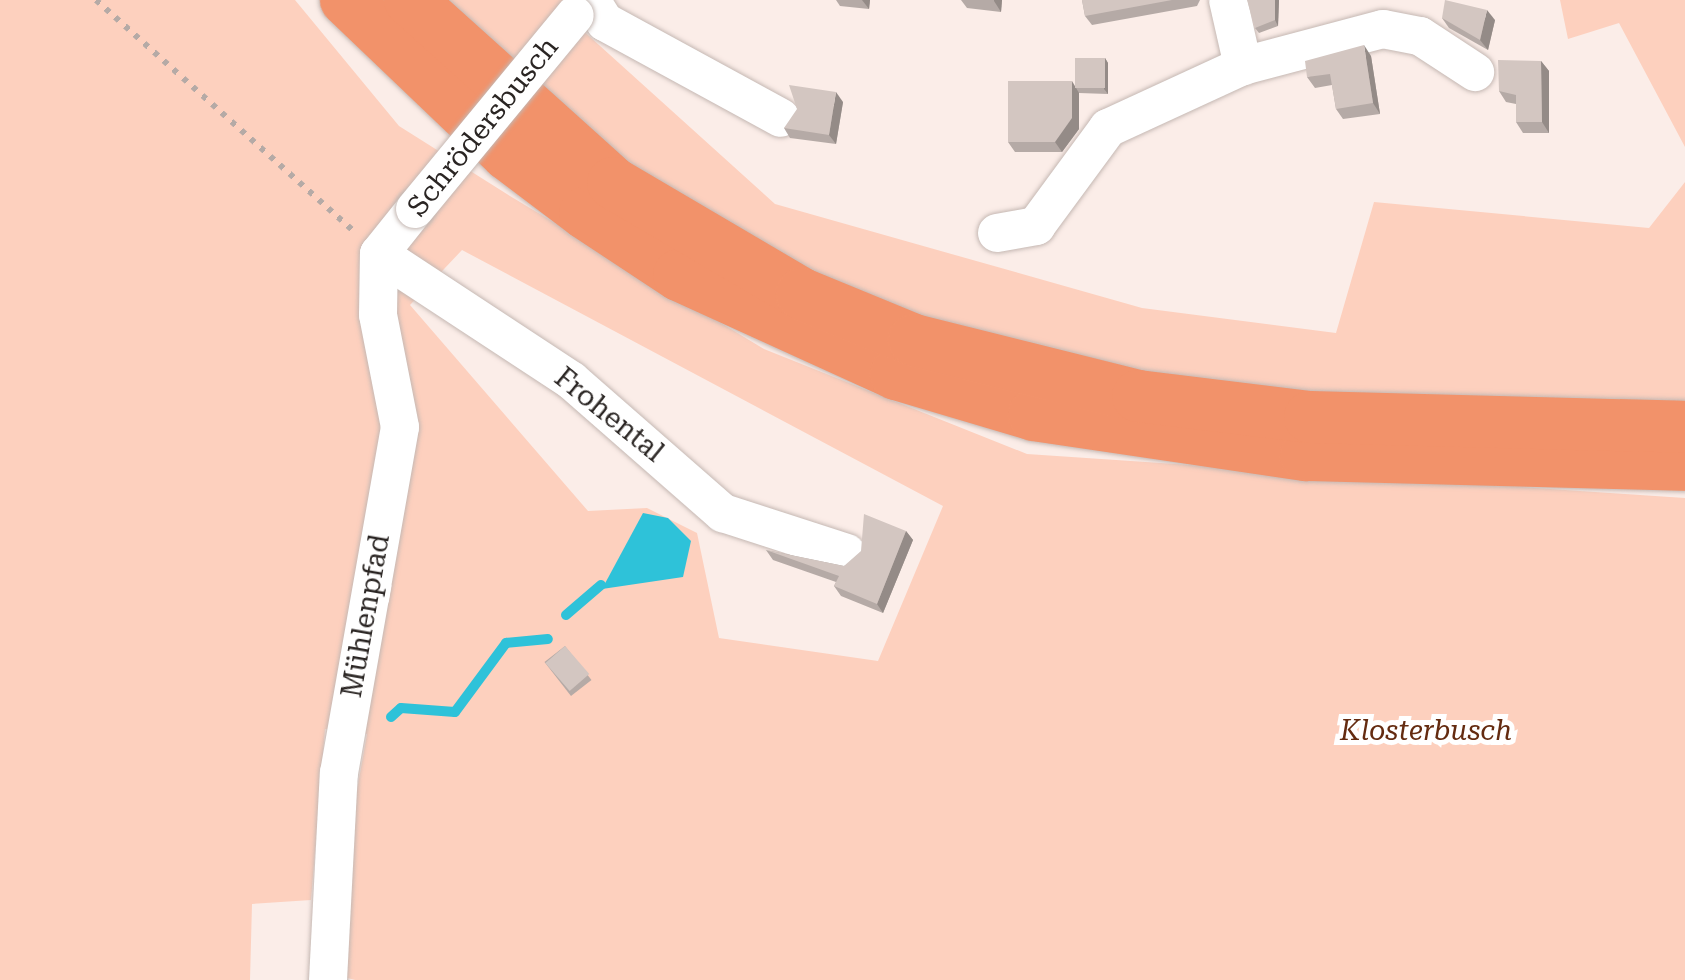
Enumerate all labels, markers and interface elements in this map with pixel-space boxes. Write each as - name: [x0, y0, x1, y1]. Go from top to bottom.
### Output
- street label: Schrödersbusch: [401, 31, 565, 223]
- street label: Frohental: [548, 361, 670, 469]
- street label: Mühlenpfad: [335, 532, 397, 700]
- park label: Klosterbusch: [1340, 714, 1512, 748]

